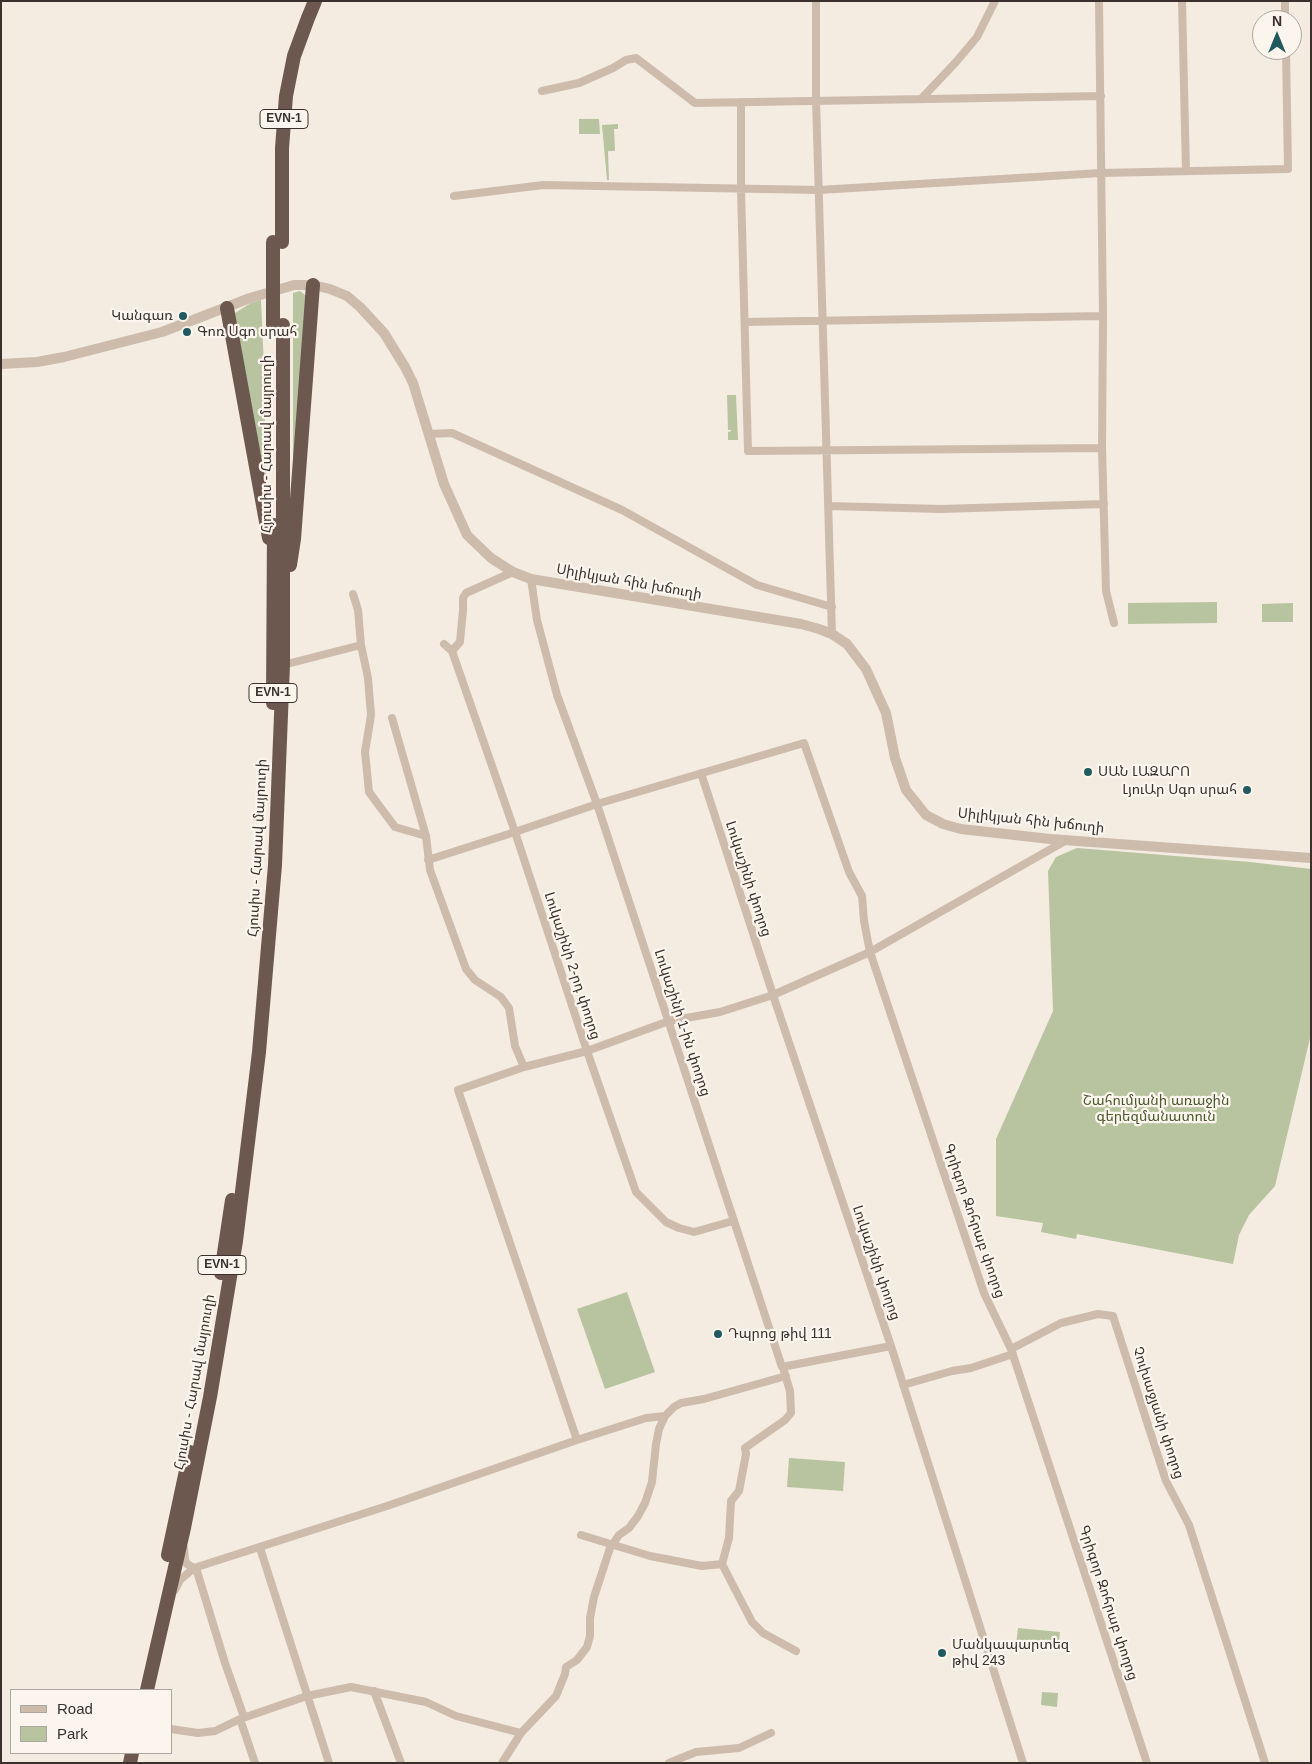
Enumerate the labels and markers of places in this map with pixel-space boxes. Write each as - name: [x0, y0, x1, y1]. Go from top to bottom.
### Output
- place label: Կանգառ: [111, 308, 173, 324]
- marker: Կանգառ: [177, 310, 189, 322]
- place label: Գոռ Սգո սրահ: [197, 324, 297, 340]
- marker: Գոռ Սգո սրահ: [181, 326, 193, 338]
- place label: ՍԱՆ ԼԱԶԱՐՈ: [1098, 764, 1190, 780]
- marker: ՍԱՆ ԼԱԶԱՐՈ: [1082, 766, 1094, 778]
- place label: ԼյուԱր Սգո սրահ: [1122, 782, 1237, 798]
- marker: ԼյուԱր Սգո սրահ: [1241, 784, 1253, 796]
- place label: Դպրոց թիվ 111: [728, 1326, 832, 1342]
- marker: Դպրոց թիվ 111: [712, 1328, 724, 1340]
- place label: Մանկապարտեզ թիվ 243: [952, 1637, 1069, 1670]
- marker: Մանկապարտեզ թիվ 243: [936, 1647, 948, 1659]

